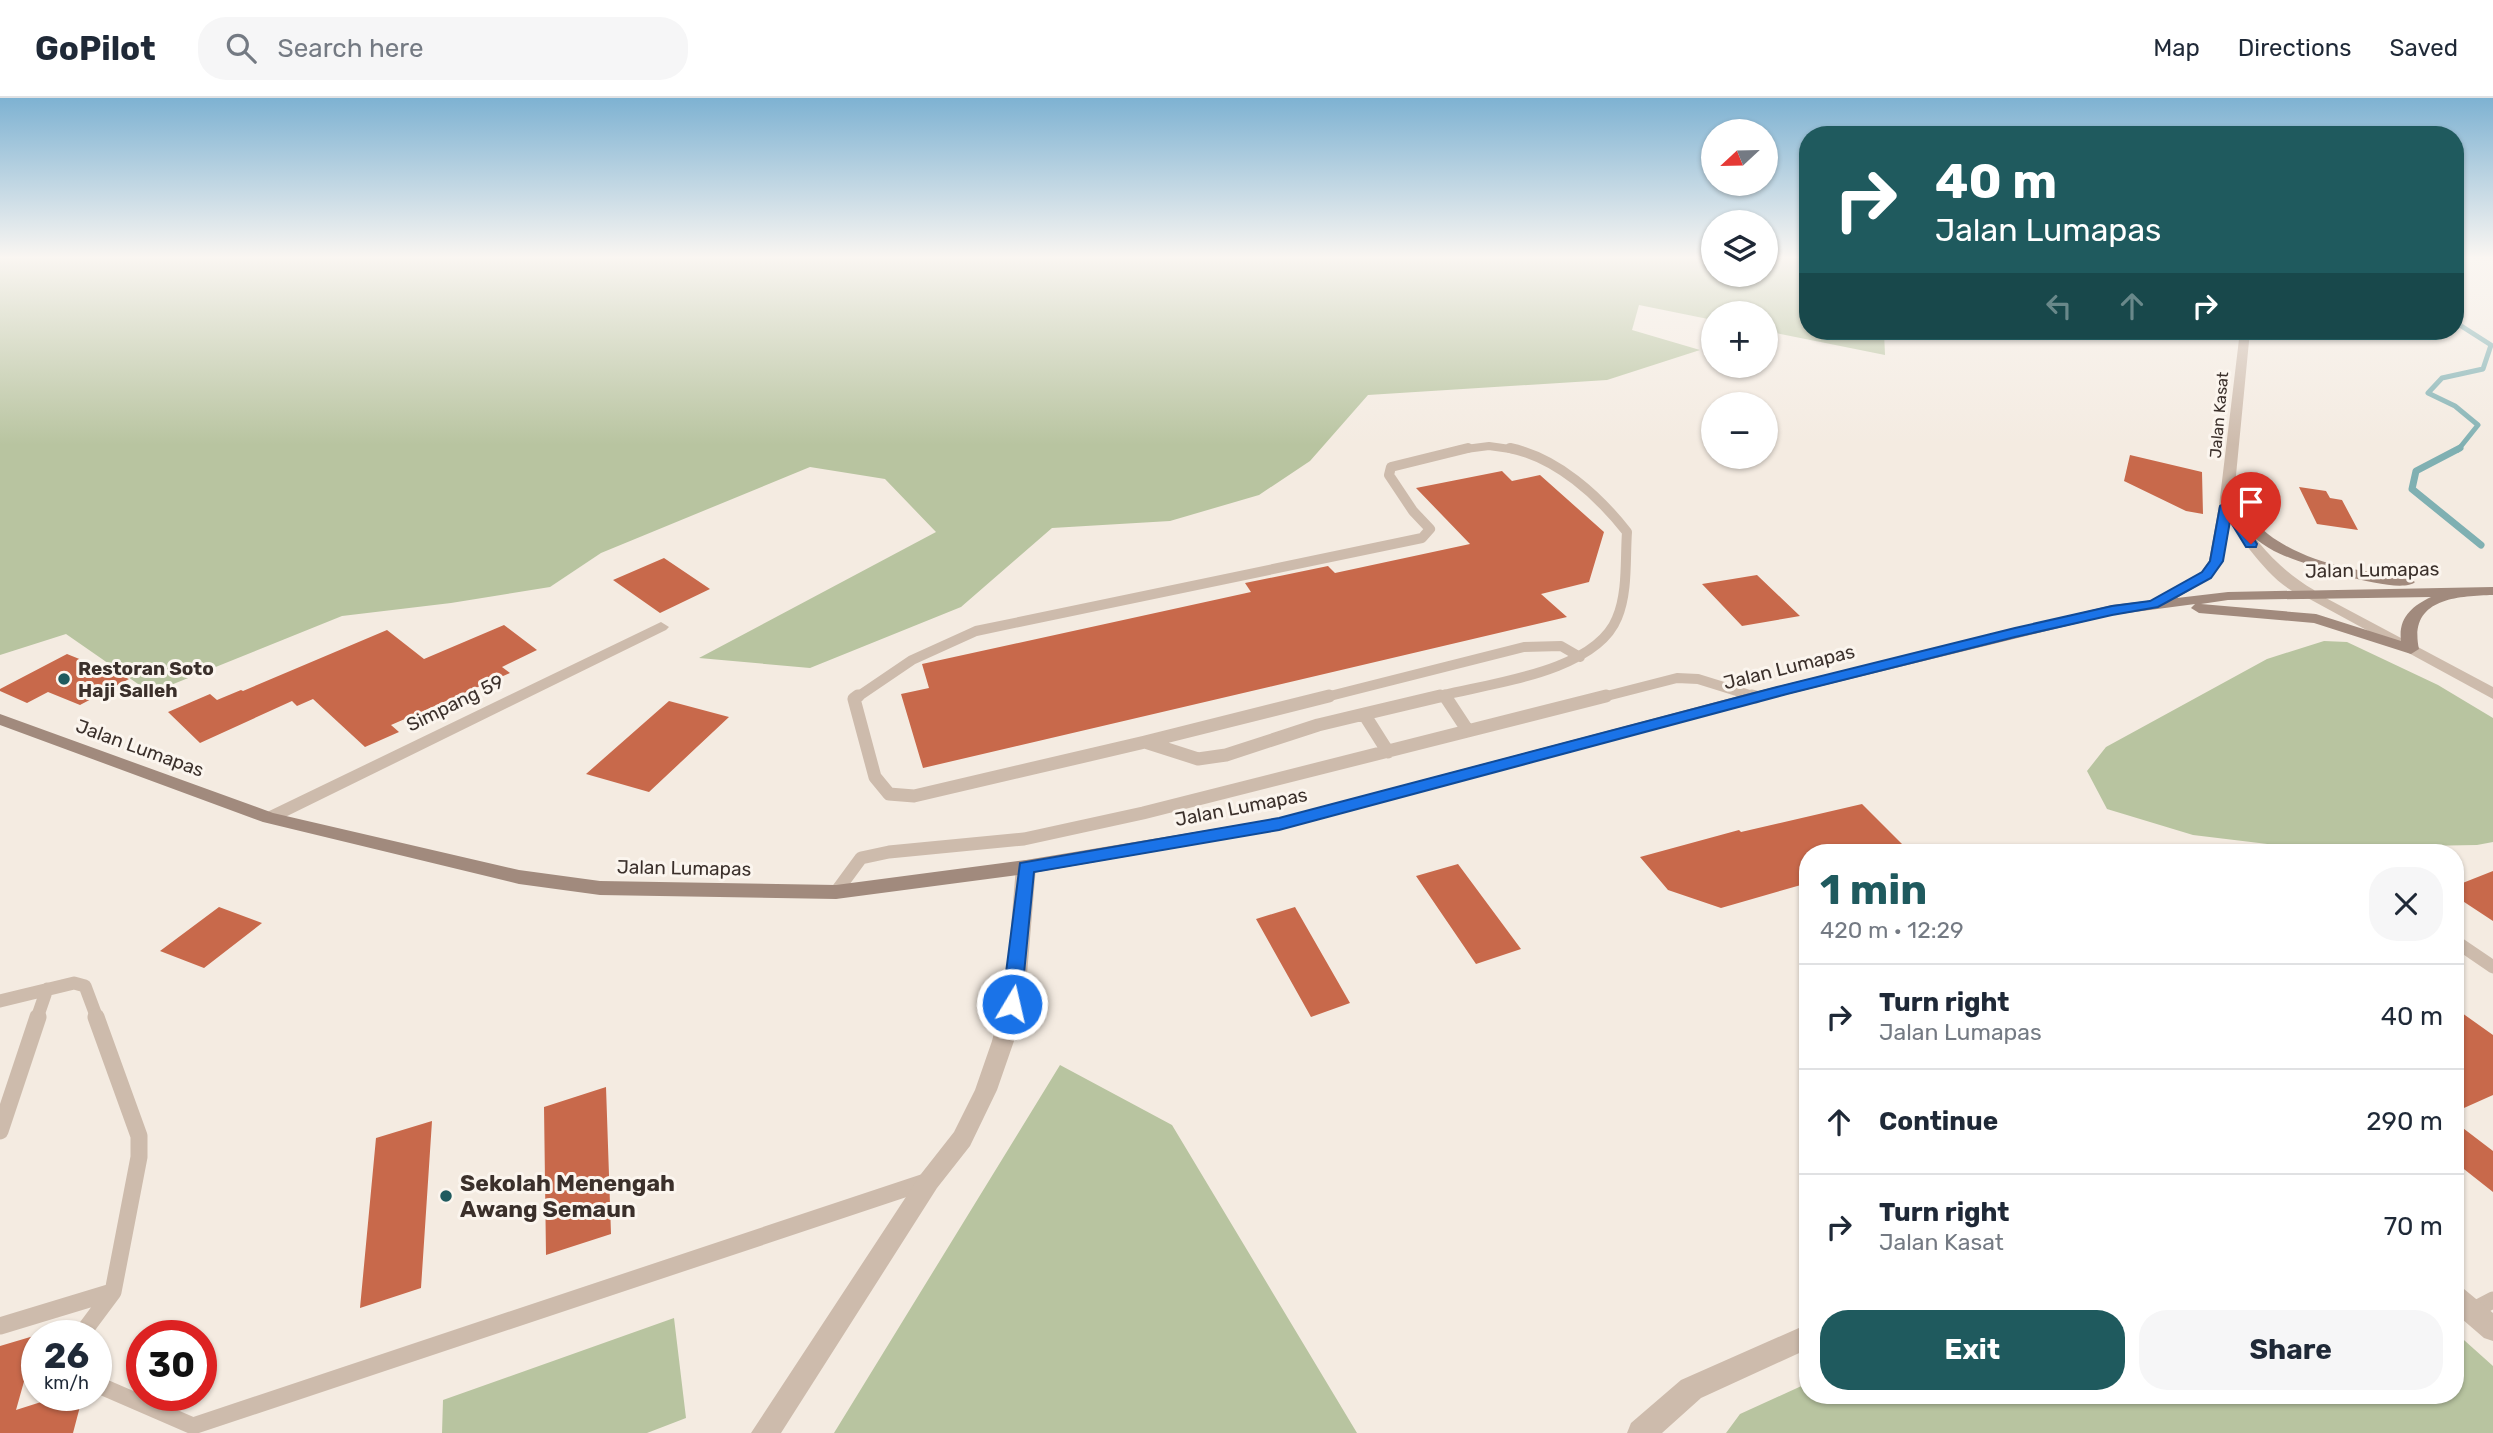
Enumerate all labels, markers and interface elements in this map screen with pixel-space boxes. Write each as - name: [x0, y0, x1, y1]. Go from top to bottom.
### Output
- search box: [198, 17, 688, 80]
- text: GoPilot: [35, 29, 156, 68]
- icon: search: [222, 29, 260, 67]
- text: Search here: [278, 33, 423, 64]
- text: Map: [2153, 34, 2200, 62]
- text: Directions: [2238, 34, 2351, 62]
- text: Saved: [2389, 34, 2458, 62]
- north arrow: [1701, 119, 1778, 196]
- map controls: [1701, 119, 1778, 469]
- text: 40 m: [1935, 152, 2057, 210]
- icon: right: [1820, 154, 1911, 245]
- button: layers: [1701, 210, 1778, 287]
- text: Jalan Lumapas: [1935, 211, 2161, 249]
- icon: left: [2040, 287, 2078, 325]
- icon: ahead: [2113, 287, 2151, 325]
- icon: right: [2186, 287, 2224, 325]
- button: +: [1701, 301, 1778, 378]
- street label: Jalan Kasat: [2206, 371, 2232, 459]
- button: −: [1701, 392, 1778, 469]
- pin: [2221, 472, 2281, 544]
- icon: arrive: [2232, 483, 2270, 521]
- street label: Jalan Lumapas: [2305, 557, 2439, 583]
- street label: Jalan Lumapas: [1721, 640, 1857, 694]
- place label: Restoran Soto Haji Salleh: [78, 657, 214, 702]
- street label: Simpang 59: [403, 670, 507, 736]
- marker: Restoran Soto Haji Salleh: [56, 671, 72, 687]
- street label: Jalan Lumapas: [73, 714, 207, 782]
- street label: Jalan Lumapas: [1173, 783, 1309, 831]
- street label: Jalan Lumapas: [617, 855, 751, 881]
- text: 1 min: [1820, 865, 1927, 915]
- button: close: [2369, 867, 2443, 941]
- text: 420 m · 12:29: [1820, 916, 1964, 944]
- position arrow: [975, 967, 1049, 1041]
- text: Turn right: [1879, 987, 2009, 1018]
- icon: right: [1820, 998, 1858, 1036]
- text: 40 m: [2381, 1001, 2443, 1032]
- text: Jalan Lumapas: [1879, 1018, 2042, 1046]
- icon: ahead: [1820, 1103, 1858, 1141]
- text: Continue: [1879, 1106, 1998, 1137]
- text: 290 m: [2366, 1106, 2443, 1137]
- place label: Sekolah Menengah Awang Semaun: [460, 1169, 675, 1223]
- marker: Sekolah Menengah Awang Semaun: [438, 1188, 454, 1204]
- text: Turn right: [1879, 1197, 2009, 1228]
- icon: right: [1820, 1208, 1858, 1246]
- text: 70 m: [2384, 1211, 2443, 1242]
- text: Jalan Kasat: [1879, 1228, 2004, 1256]
- button: Exit: [1820, 1310, 2125, 1390]
- button: Share: [2139, 1310, 2443, 1390]
- speed limit sign: 30: [126, 1320, 217, 1411]
- text: 26: [44, 1335, 89, 1377]
- text: km/h: [44, 1372, 89, 1394]

